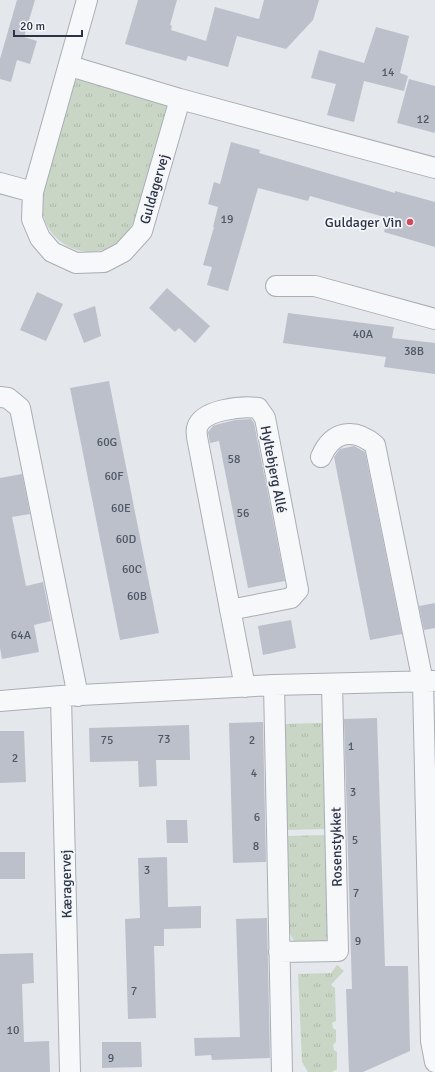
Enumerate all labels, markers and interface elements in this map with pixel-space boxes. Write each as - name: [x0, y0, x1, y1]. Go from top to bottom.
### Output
- scale bar: [14, 12, 82, 38]
- text: 20 m: [20, 19, 45, 34]
- house number: 14: [382, 65, 395, 80]
- house number: 12: [417, 112, 429, 127]
- street label: Guldagervej: [136, 152, 173, 226]
- house number: 19: [221, 212, 233, 227]
- place label: Guldager Vin: [325, 214, 402, 231]
- marker: Guldager Vin: [405, 217, 415, 227]
- house number: 40A: [353, 327, 374, 342]
- house number: 38B: [404, 344, 424, 359]
- street label: Hyltebjerg Allé: [257, 424, 290, 514]
- house number: 60G: [97, 435, 117, 450]
- house number: 58: [228, 452, 240, 467]
- house number: 60F: [104, 469, 124, 484]
- house number: 60E: [111, 501, 131, 516]
- house number: 56: [237, 506, 249, 521]
- house number: 60D: [116, 532, 137, 547]
- house number: 60C: [122, 562, 142, 577]
- house number: 60B: [127, 589, 147, 604]
- house number: 64A: [11, 628, 32, 643]
- house number: 73: [158, 732, 170, 747]
- house number: 75: [101, 733, 113, 748]
- house number: 2: [249, 733, 255, 748]
- house number: 1: [348, 739, 354, 754]
- house number: 2: [12, 751, 18, 766]
- house number: 4: [251, 766, 258, 781]
- house number: 3: [350, 785, 356, 800]
- street label: Rosenstykket: [327, 807, 346, 887]
- house number: 6: [254, 810, 260, 825]
- house number: 5: [352, 833, 358, 848]
- house number: 8: [253, 839, 259, 854]
- street label: Kæragervej: [57, 850, 76, 918]
- house number: 3: [144, 863, 150, 878]
- house number: 7: [353, 886, 359, 901]
- house number: 9: [355, 934, 361, 949]
- house number: 7: [131, 984, 137, 999]
- house number: 10: [7, 1023, 19, 1038]
- house number: 9: [108, 1051, 114, 1066]

